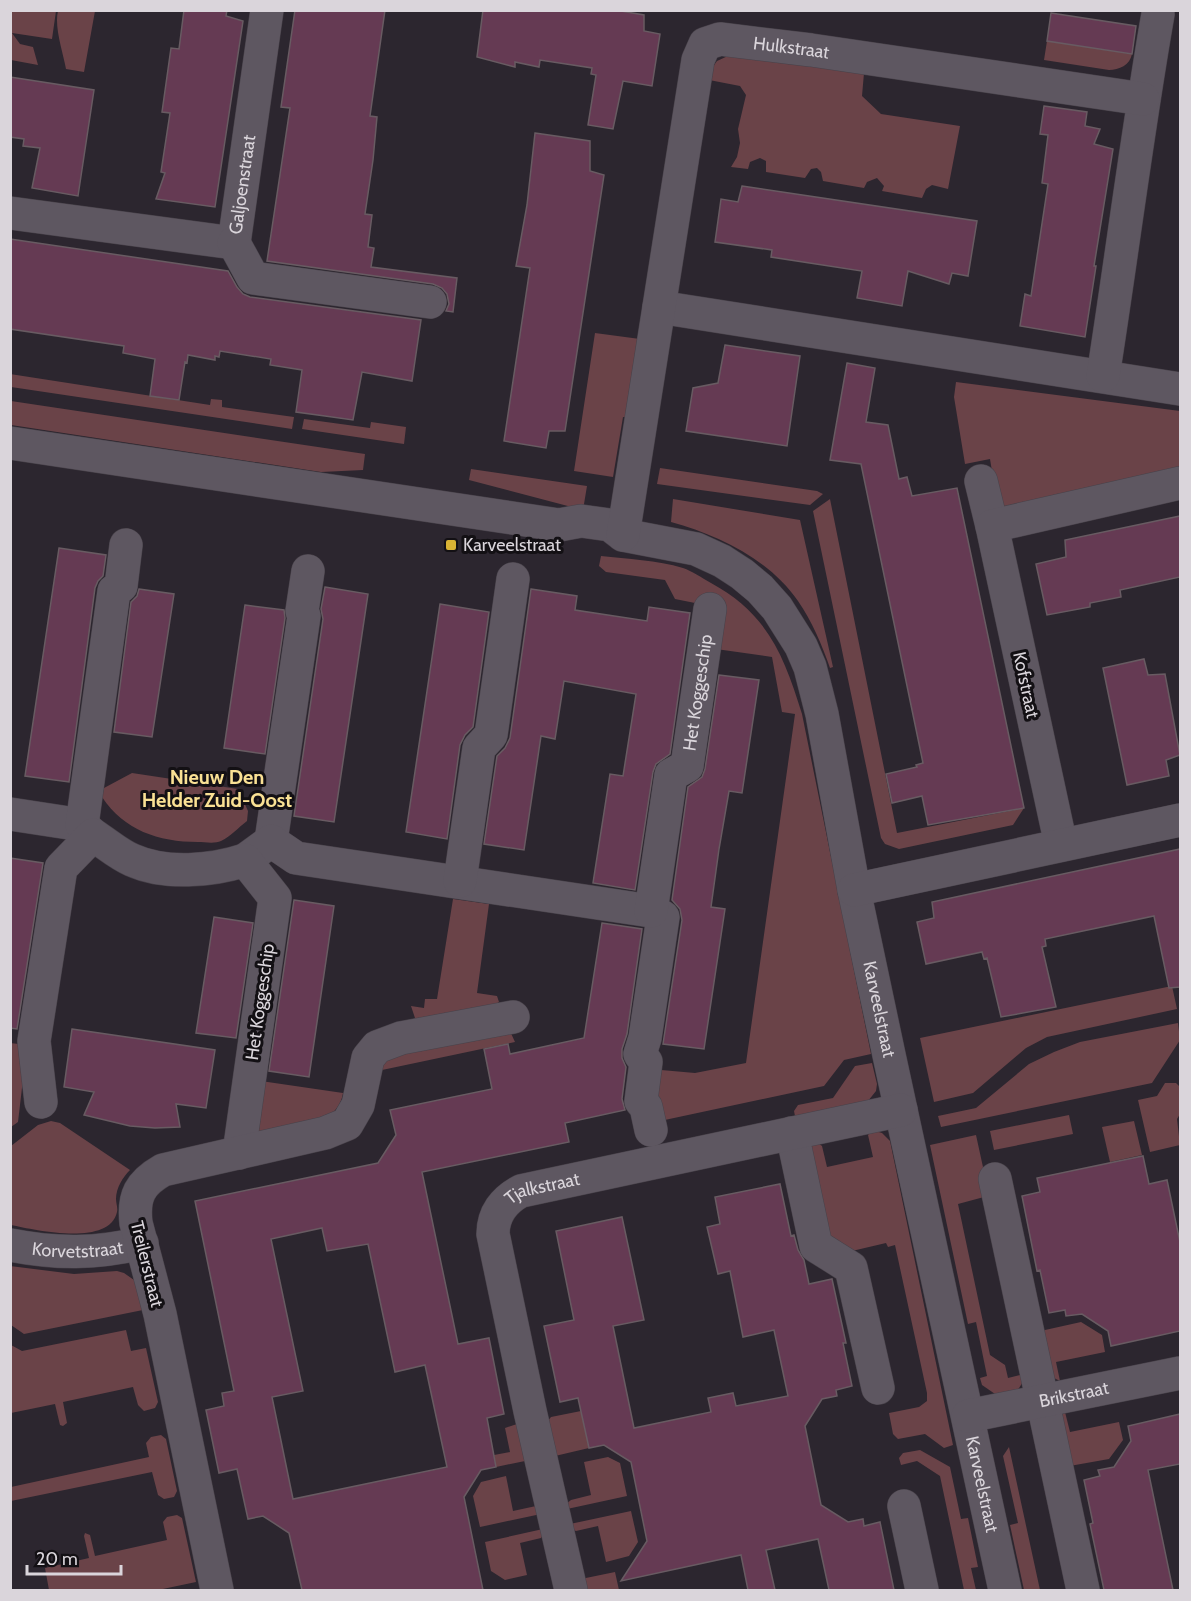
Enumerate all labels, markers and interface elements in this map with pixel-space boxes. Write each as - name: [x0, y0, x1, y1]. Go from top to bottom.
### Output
- street label: Hulkstraat: [752, 32, 831, 64]
- street label: Galjoenstraat: [224, 133, 260, 236]
- place label: Karveelstraat: [463, 534, 561, 556]
- marker: Karveelstraat: [444, 538, 458, 552]
- street label: Het Koggeschip: [678, 633, 717, 752]
- street label: Kofstraat: [1008, 650, 1044, 720]
- district label: Nieuw Den Helder Zuid-Oost: [142, 765, 292, 812]
- street label: Het Koggeschip: [241, 942, 279, 1062]
- street label: Karveelstraat: [858, 959, 900, 1060]
- street label: Tjalkstraat: [500, 1168, 582, 1209]
- street label: Treilerstraat: [126, 1219, 168, 1309]
- street label: Korvetstraat: [31, 1236, 125, 1263]
- street label: Brikstraat: [1037, 1377, 1111, 1412]
- street label: Karveelstraat: [961, 1434, 1003, 1535]
- scale bar: [27, 1538, 122, 1576]
- text: 20 m: [36, 1548, 78, 1570]

